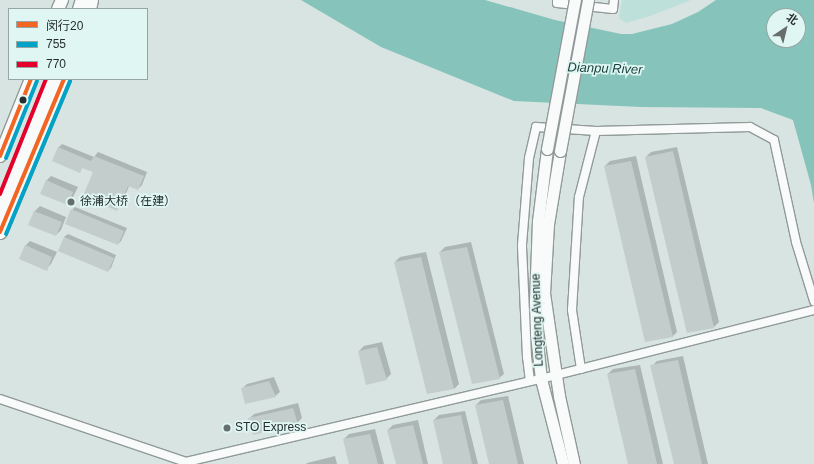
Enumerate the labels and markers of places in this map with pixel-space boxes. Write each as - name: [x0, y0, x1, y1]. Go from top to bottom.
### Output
- unlabelled marker: [18, 95, 28, 105]
- place label: 徐浦大桥（在建）: [80, 195, 176, 209]
- marker: 徐浦大桥（在建）: [65, 196, 77, 208]
- place label: STO Express: [235, 421, 306, 435]
- marker: STO Express: [222, 423, 232, 433]

